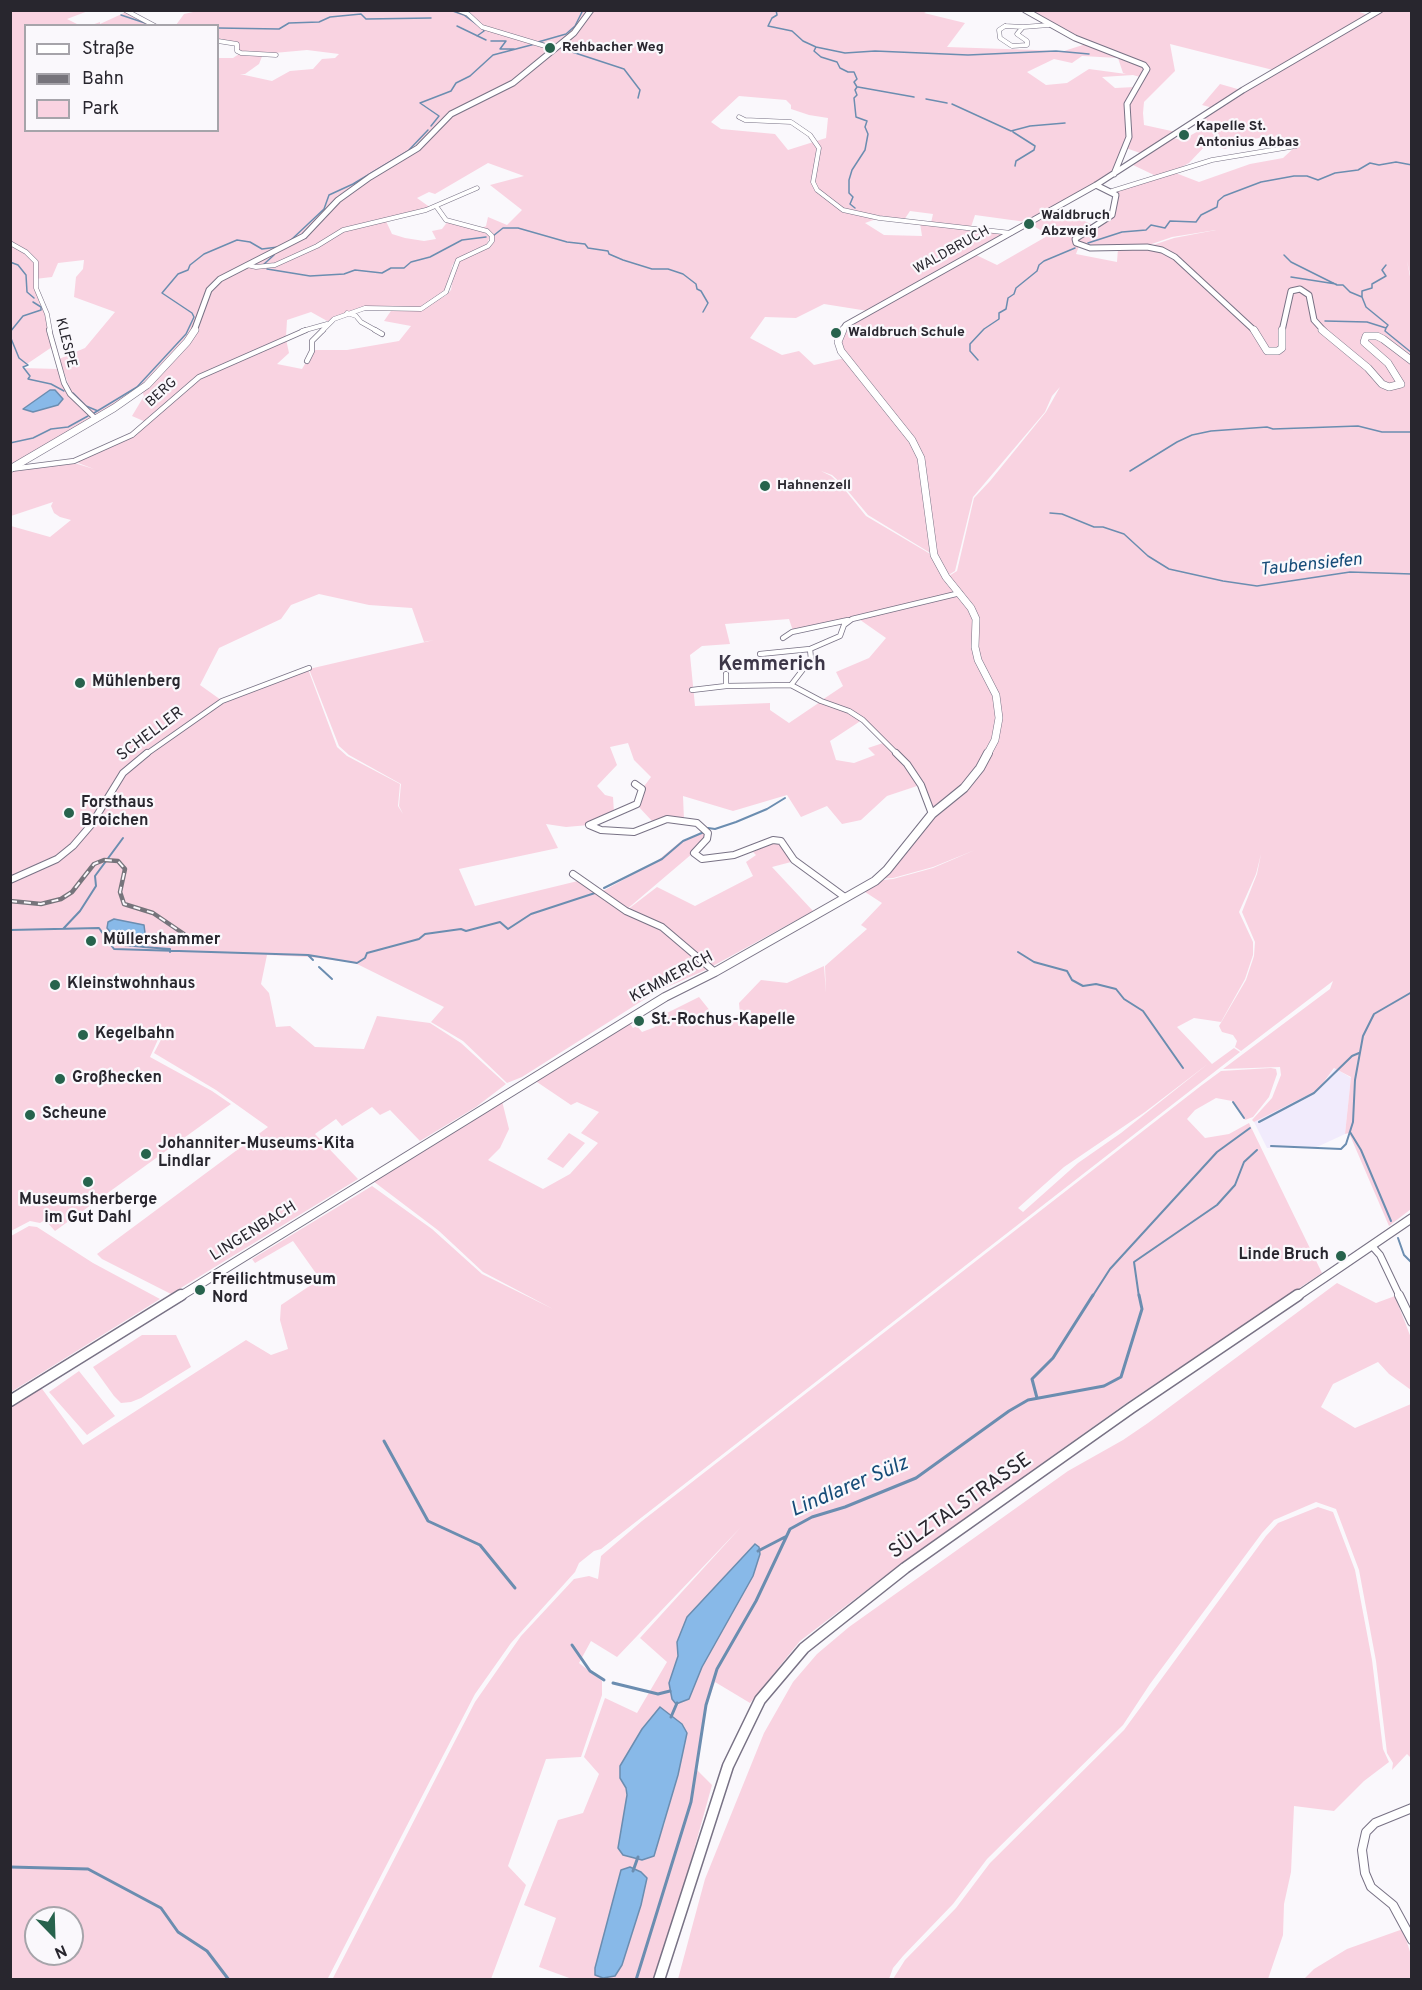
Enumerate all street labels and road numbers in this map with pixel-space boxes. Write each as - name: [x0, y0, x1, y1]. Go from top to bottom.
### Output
- street label: WALDBRUCH: [911, 223, 993, 279]
- street label: KLESPE: [51, 316, 79, 370]
- street label: BERG: [143, 375, 181, 411]
- street label: SCHELLER: [114, 704, 188, 766]
- street label: KEMMERICH: [627, 948, 717, 1008]
- street label: LINGENBACH: [207, 1198, 301, 1266]
- street label: SÜLZTALSTRASSE: [885, 1449, 1037, 1565]

